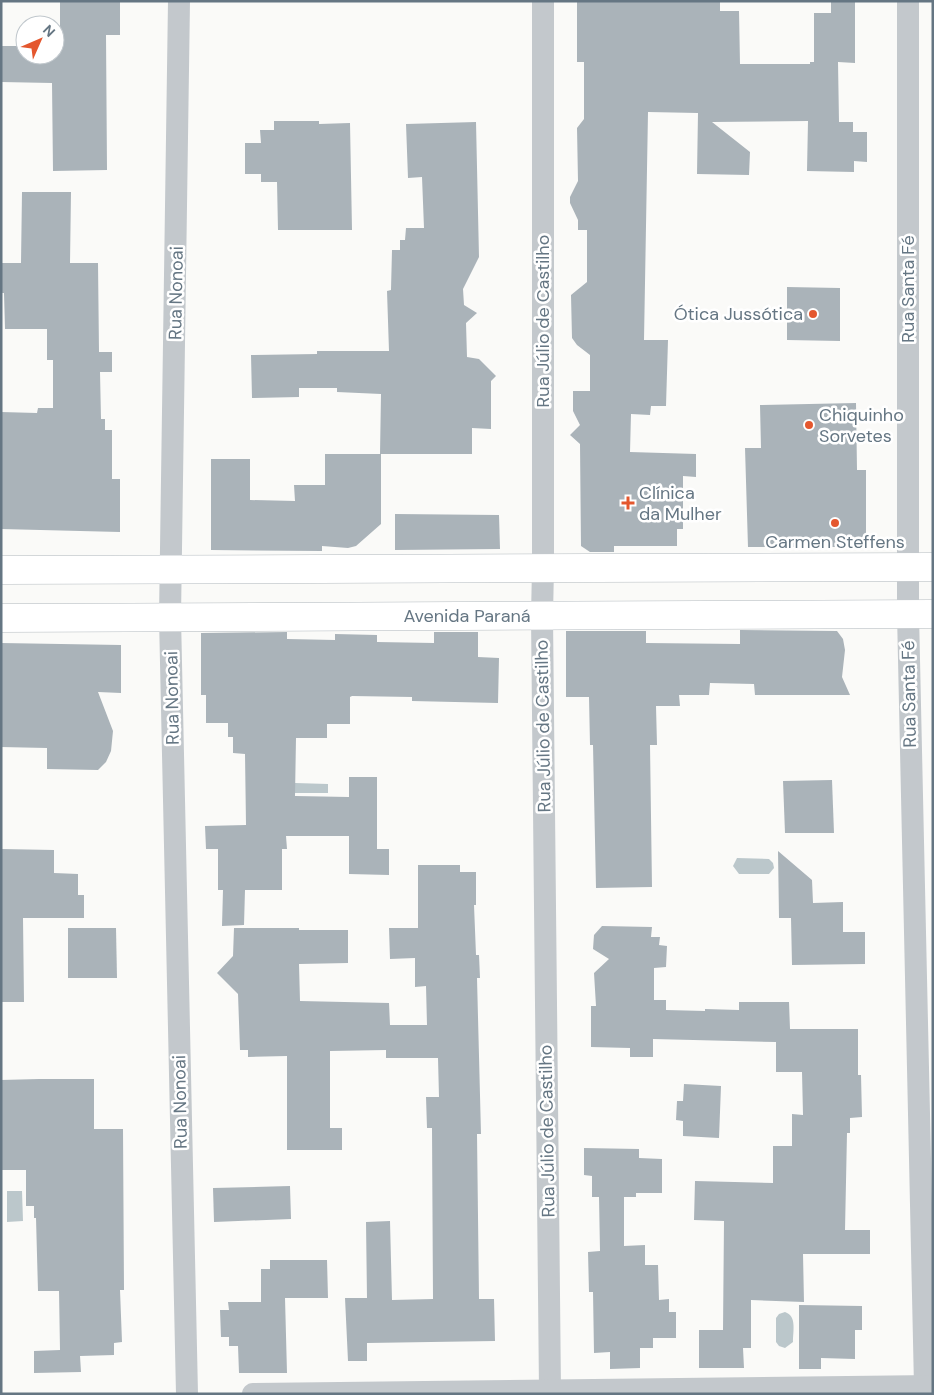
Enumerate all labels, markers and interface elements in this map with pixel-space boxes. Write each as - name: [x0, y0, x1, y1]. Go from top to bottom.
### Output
- north arrow: [15, 15, 65, 65]
- text: N: [39, 21, 59, 41]
- street label: Rua Júlio de Castilho: [531, 235, 555, 407]
- street label: Rua Santa Fé: [896, 235, 920, 343]
- street label: Rua Nonoai: [163, 246, 189, 340]
- place label: Ótica Jussótica: [674, 302, 803, 326]
- marker: Ótica Jussótica: [807, 308, 819, 320]
- place label: Chiquinho Sorvetes: [819, 403, 904, 448]
- marker: Chiquinho Sorvetes: [803, 419, 815, 431]
- place label: Clínica da Mulher: [639, 481, 722, 526]
- marker: Clínica da Mulher: [621, 496, 635, 510]
- marker: Carmen Steffens: [829, 517, 841, 529]
- place label: Carmen Steffens: [765, 530, 905, 554]
- street label: Avenida Paraná: [403, 604, 531, 628]
- street label: Rua Júlio de Castilho: [529, 639, 557, 813]
- street label: Rua Santa Fé: [896, 640, 922, 748]
- street label: Rua Nonoai: [159, 651, 185, 745]
- street label: Rua Júlio de Castilho: [533, 1044, 561, 1218]
- street label: Rua Nonoai: [167, 1055, 193, 1149]

